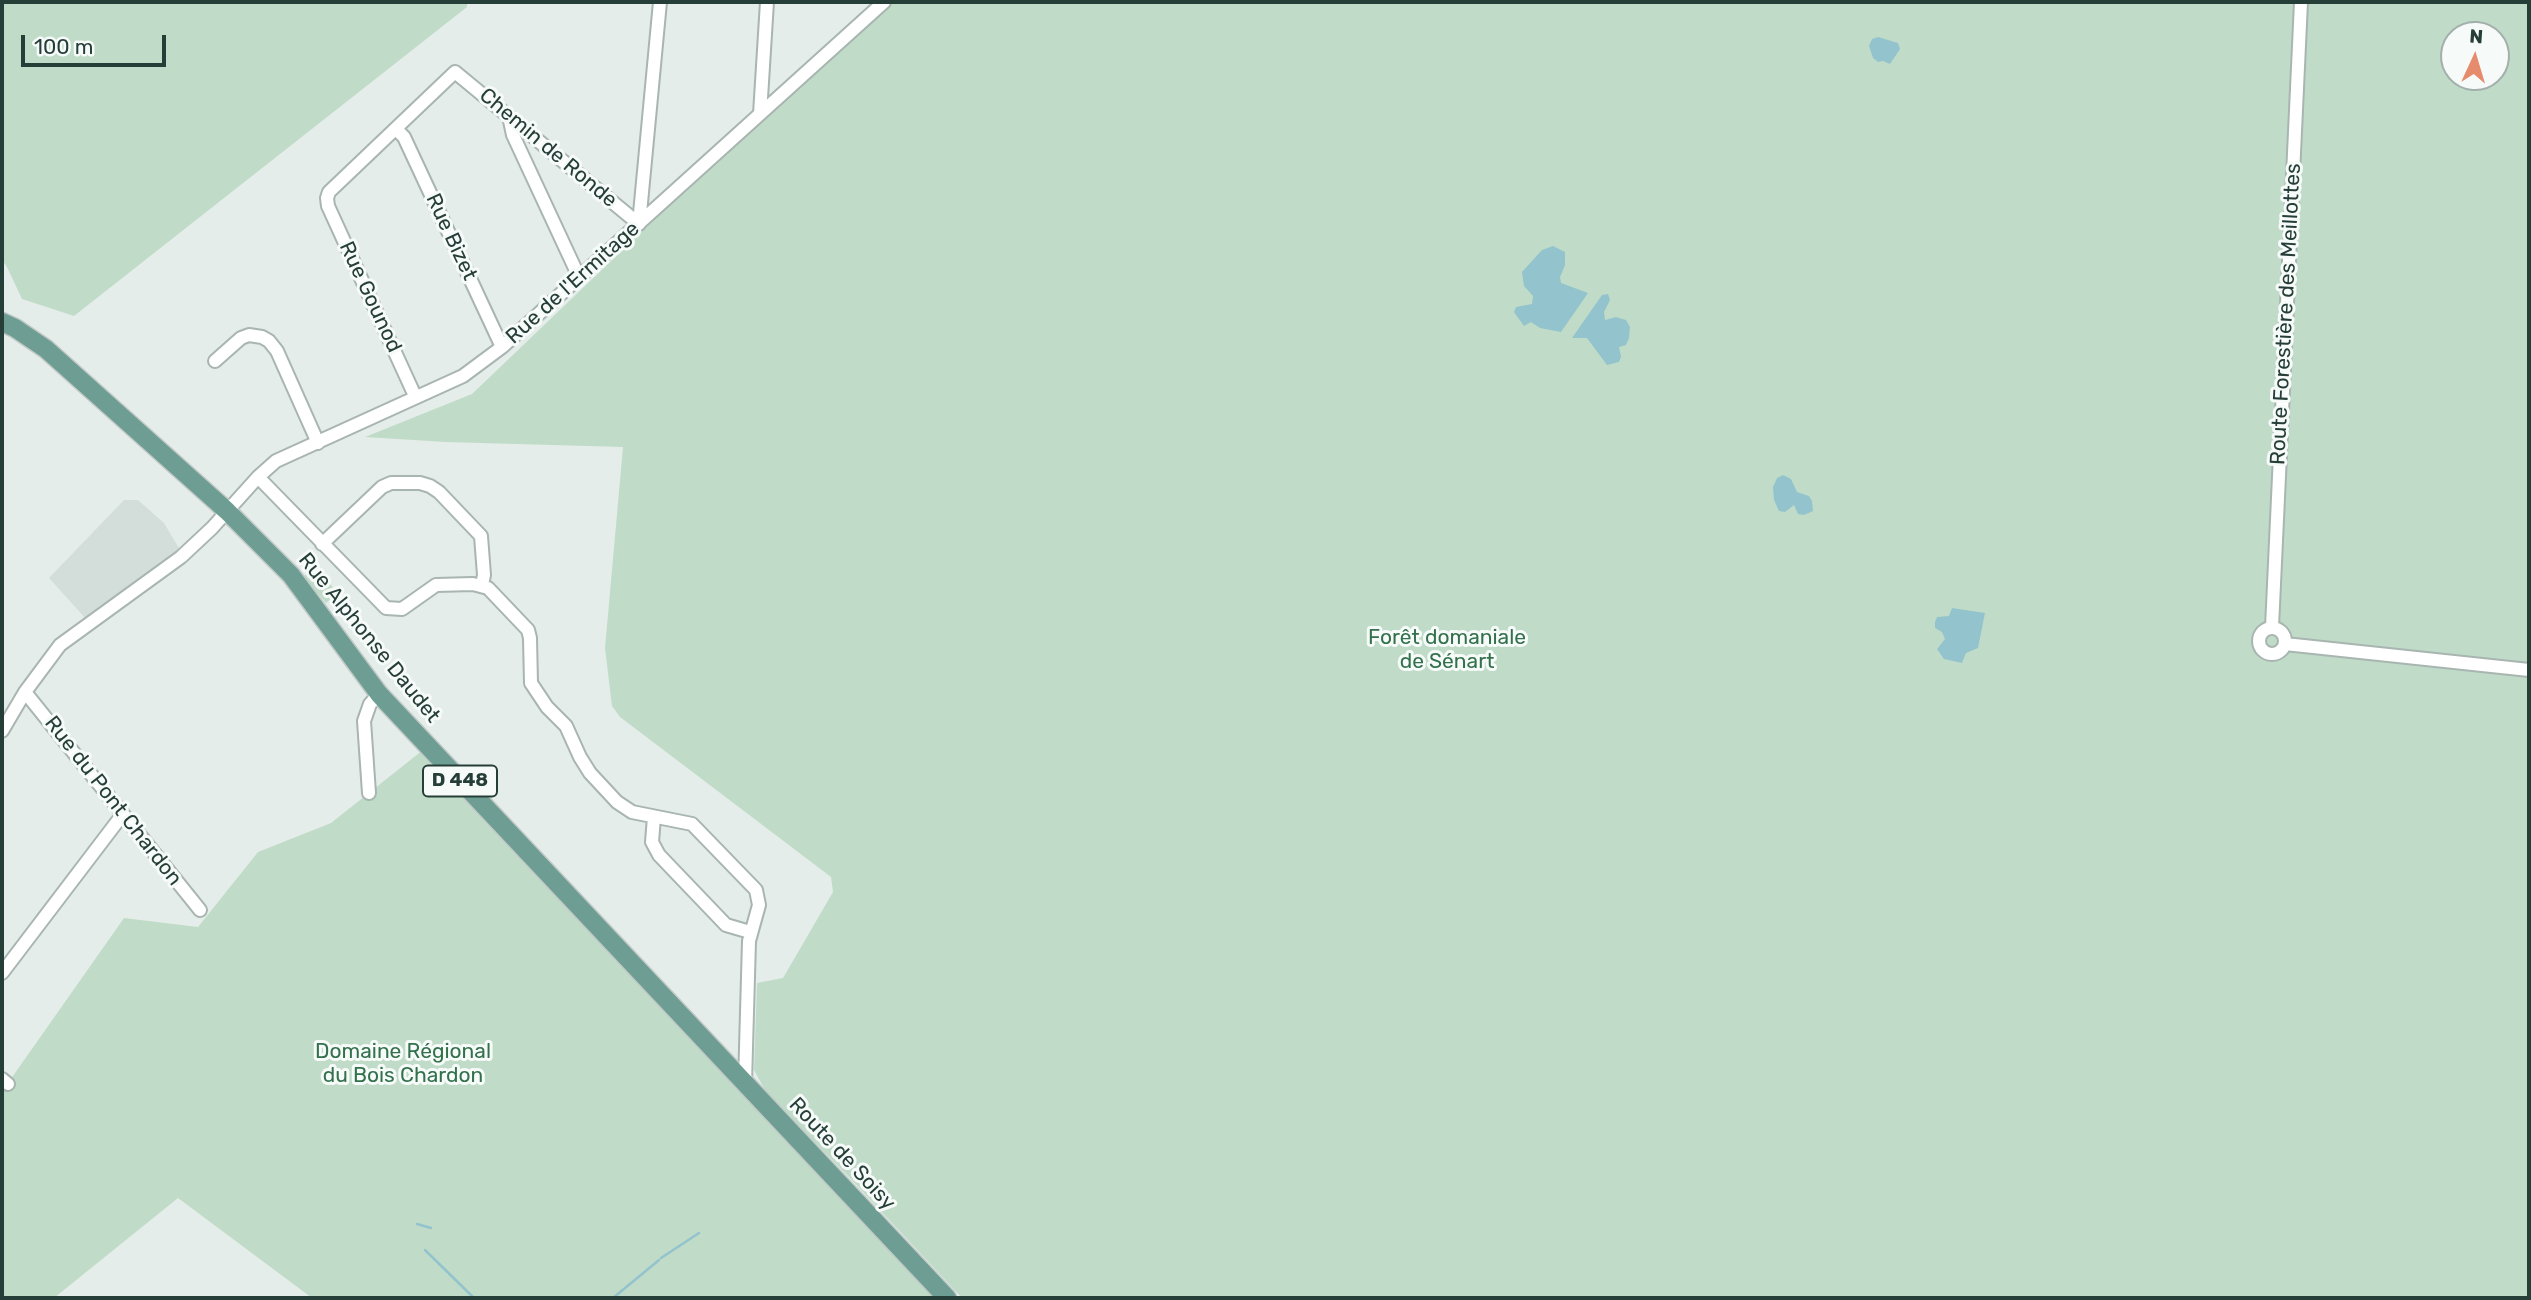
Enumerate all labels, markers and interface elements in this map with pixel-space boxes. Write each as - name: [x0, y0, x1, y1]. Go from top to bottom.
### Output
- scale bar: [24, 21, 170, 65]
- north arrow: [2440, 21, 2510, 91]
- text: N: [2469, 25, 2484, 48]
- text: 100 m: [34, 34, 93, 59]
- street label: Chemin de Ronde: [474, 83, 622, 213]
- street label: Route Forestière des Meillottes: [2266, 162, 2306, 466]
- street label: Rue Bizet: [420, 190, 482, 284]
- street label: Rue de l'Ermitage: [501, 216, 645, 350]
- street label: Rue Gounod: [333, 237, 407, 357]
- street label: Rue Alphonse Daudet: [293, 548, 445, 728]
- park label: Forêt domaniale de Sénart: [1368, 625, 1526, 675]
- street label: Rue du Pont Chardon: [39, 711, 187, 891]
- road number: D 448: [423, 766, 497, 796]
- park label: Domaine Régional du Bois Chardon: [315, 1039, 491, 1089]
- street label: Route de Soisy: [783, 1092, 901, 1216]

